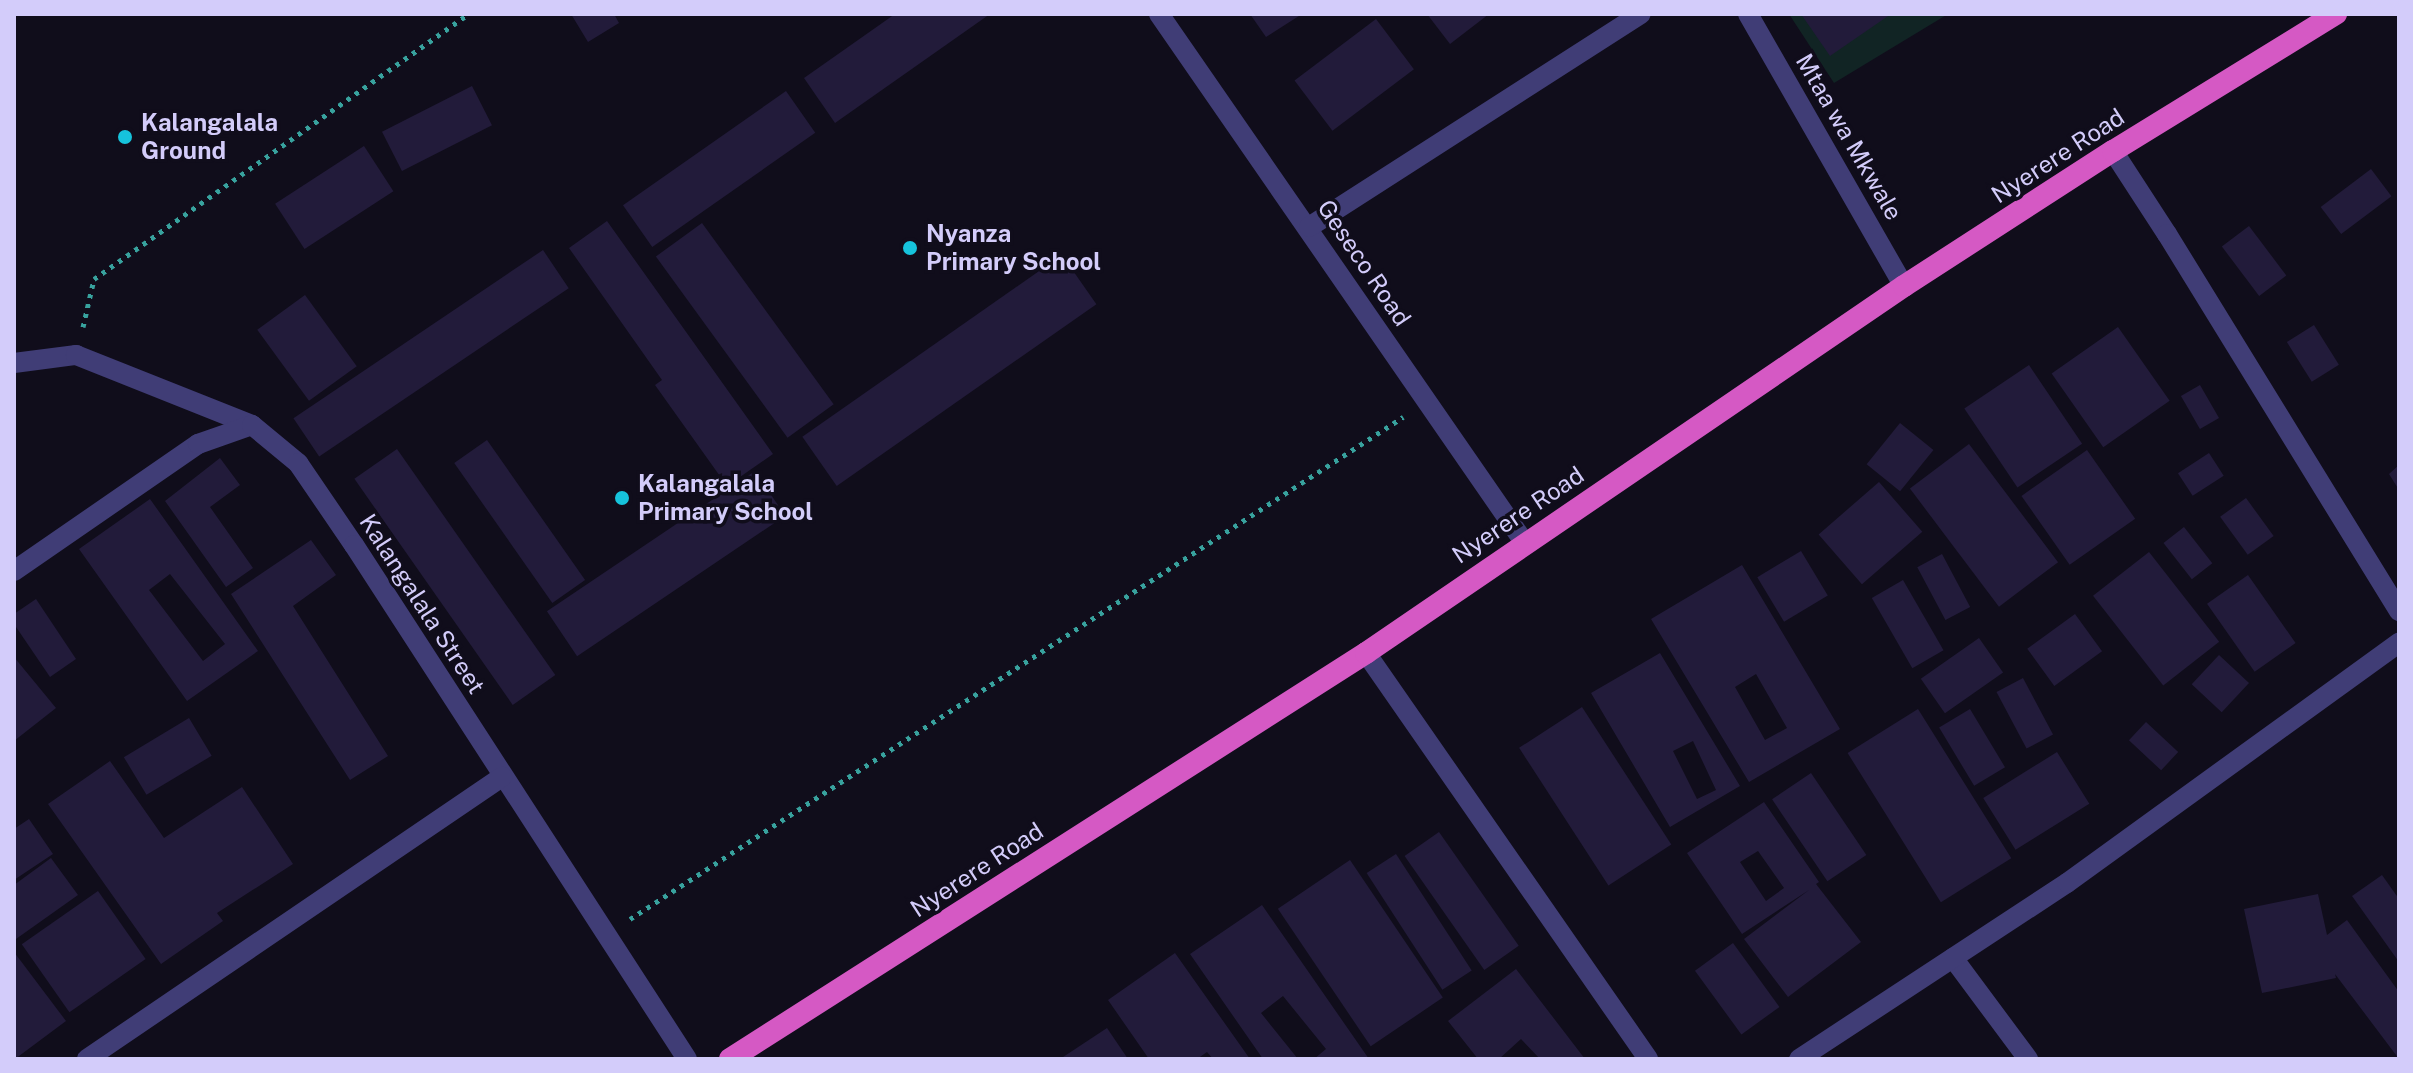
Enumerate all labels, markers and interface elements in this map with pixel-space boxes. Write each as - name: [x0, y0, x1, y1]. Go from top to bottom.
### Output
- street label: Mtaa wa Mkwale: [1790, 49, 1908, 225]
- street label: Nyerere Road: [1986, 102, 2130, 210]
- place label: Kalangalala Ground: [141, 109, 278, 165]
- marker: Kalangalala Ground: [116, 128, 134, 146]
- street label: Geseco Road: [1311, 194, 1417, 332]
- place label: Nyanza Primary School: [926, 220, 1101, 276]
- marker: Nyanza Primary School: [901, 239, 919, 257]
- street label: Nyerere Road: [1447, 460, 1589, 570]
- place label: Kalangalala Primary School: [638, 470, 813, 526]
- marker: Kalangalala Primary School: [613, 489, 631, 507]
- street label: Kalangalala Street: [353, 509, 491, 699]
- street label: Nyerere Road: [905, 816, 1049, 924]

